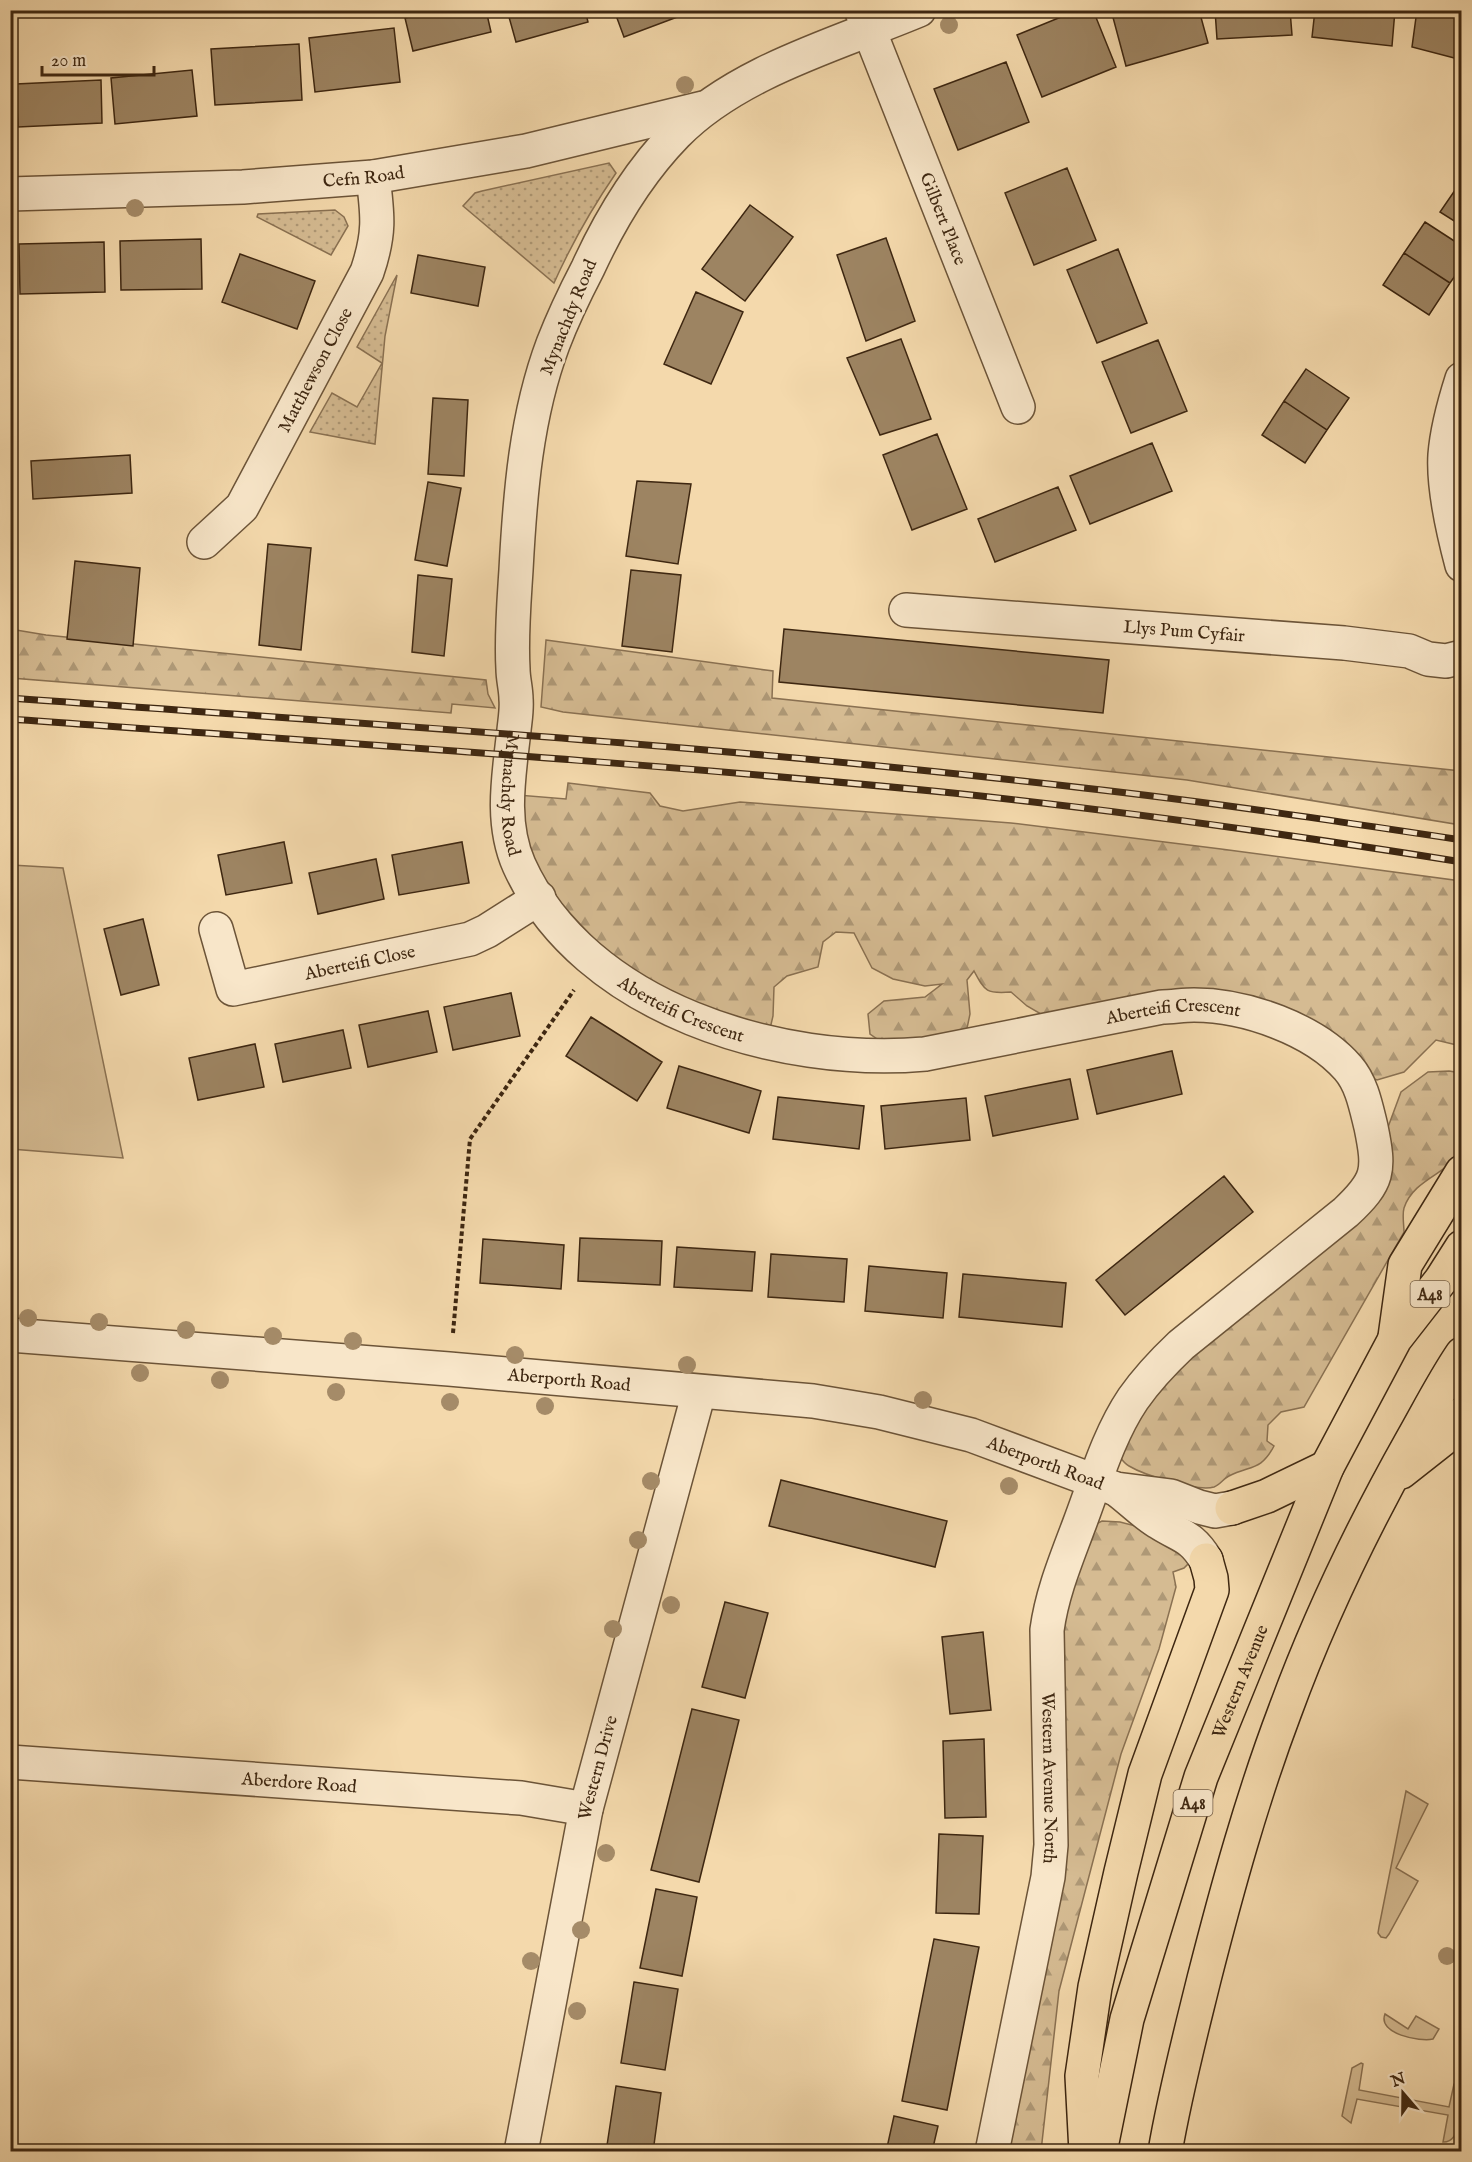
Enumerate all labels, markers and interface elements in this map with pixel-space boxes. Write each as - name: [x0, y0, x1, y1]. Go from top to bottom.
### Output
- scale bar: [42, 39, 154, 77]
- text: 20 m: [51, 50, 86, 73]
- street label: Cefn Road: [322, 162, 407, 194]
- street label: Gilbert Place: [913, 169, 971, 269]
- street label: Mynachdy Road: [536, 256, 603, 379]
- street label: Matthewson Close: [274, 304, 359, 437]
- street label: Llys Pum Cyfair: [1123, 616, 1246, 649]
- street label: Mynachdy Road: [494, 732, 525, 860]
- street label: Aberteifi Close: [302, 941, 418, 987]
- street label: Aberteifi Crescent: [612, 971, 746, 1049]
- street label: Aberteifi Crescent: [1103, 995, 1243, 1031]
- road number: A48: [1410, 1281, 1450, 1307]
- street label: Aberporth Road: [506, 1364, 632, 1398]
- street label: Aberporth Road: [982, 1432, 1107, 1497]
- street label: Western Avenue: [1208, 1622, 1275, 1742]
- street label: Western Avenue North: [1035, 1692, 1061, 1865]
- street label: Western Drive: [574, 1713, 624, 1822]
- street label: Aberdore Road: [240, 1768, 358, 1799]
- road number: A48: [1174, 1790, 1212, 1816]
- north arrow: [1373, 2063, 1433, 2123]
- text: N: [1388, 2069, 1409, 2093]

